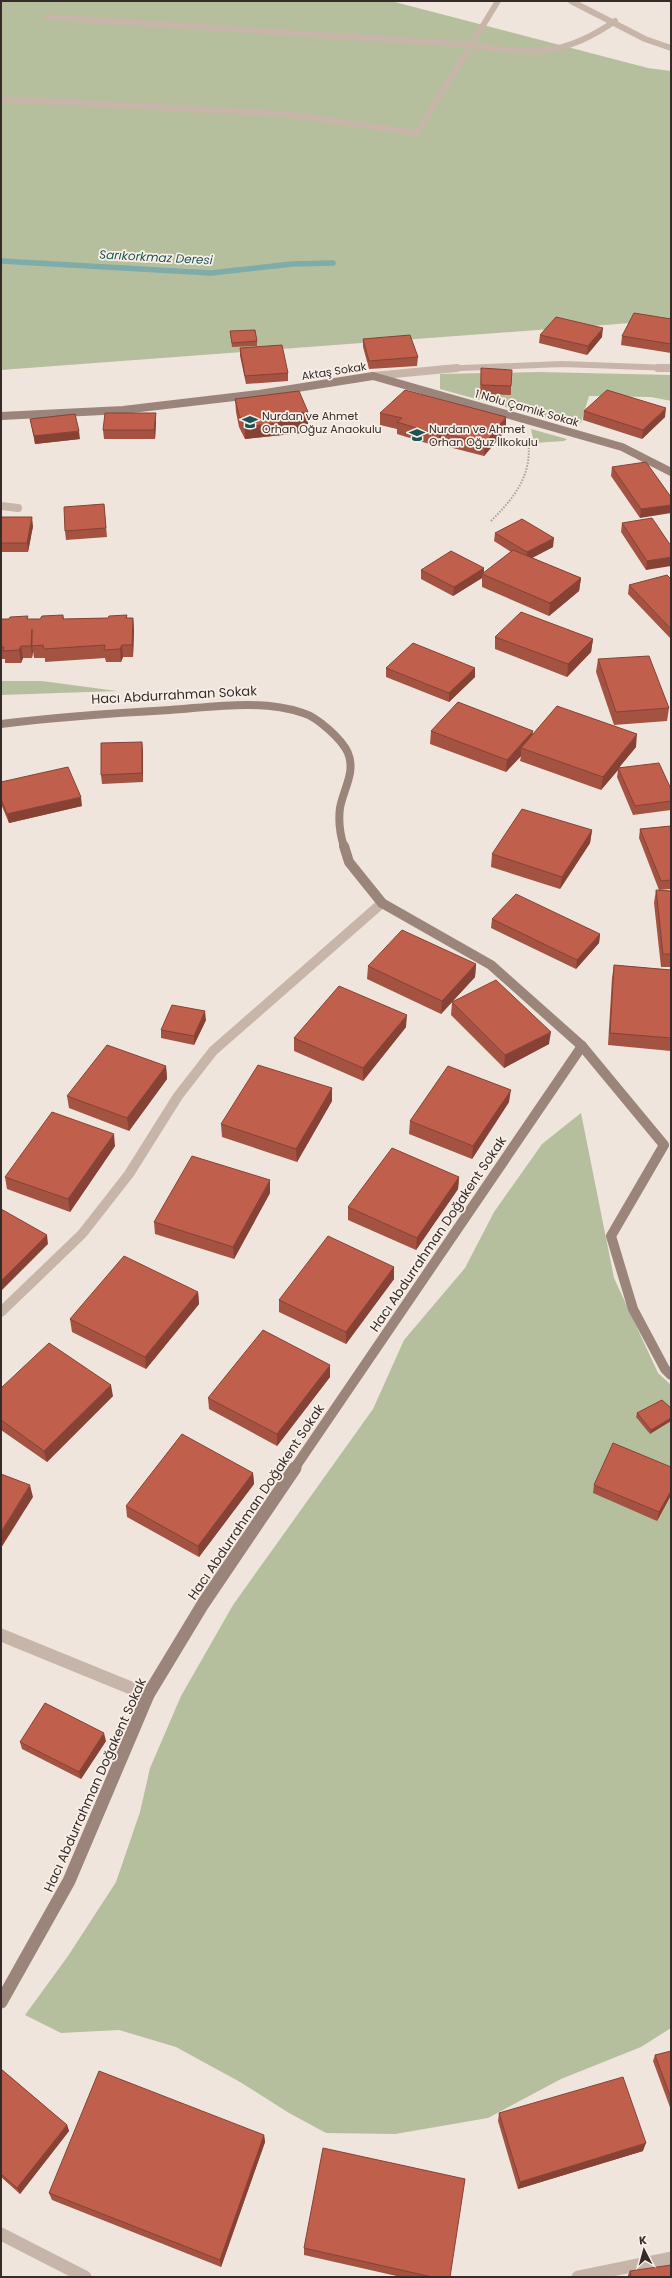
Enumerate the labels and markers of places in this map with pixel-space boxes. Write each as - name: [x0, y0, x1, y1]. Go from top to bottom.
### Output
- place label: Nurdan ve Ahmet Orhan Oğuz Anaokulu: [262, 408, 382, 437]
- school or university icon: Nurdan ve Ahmet Orhan Oğuz Anaokulu: [241, 413, 259, 431]
- place label: Nurdan ve Ahmet Orhan Oğuz İlkokulu: [429, 421, 538, 450]
- school or university icon: Nurdan ve Ahmet Orhan Oğuz İlkokulu: [408, 426, 426, 444]

